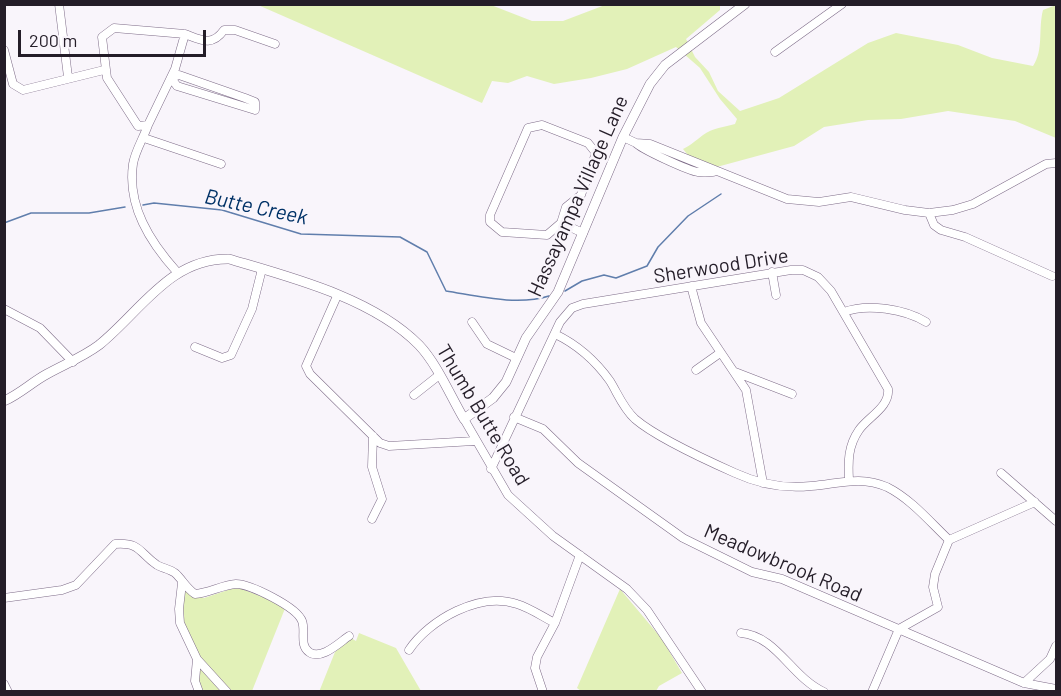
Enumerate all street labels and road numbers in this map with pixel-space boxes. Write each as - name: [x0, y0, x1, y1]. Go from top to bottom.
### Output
- street label: Hassayampa Village Lane: [523, 92, 633, 300]
- street label: Sherwood Drive: [652, 243, 790, 289]
- street label: Thumb Butte Road: [431, 340, 535, 490]
- street label: Meadowbrook Road: [701, 519, 865, 607]

